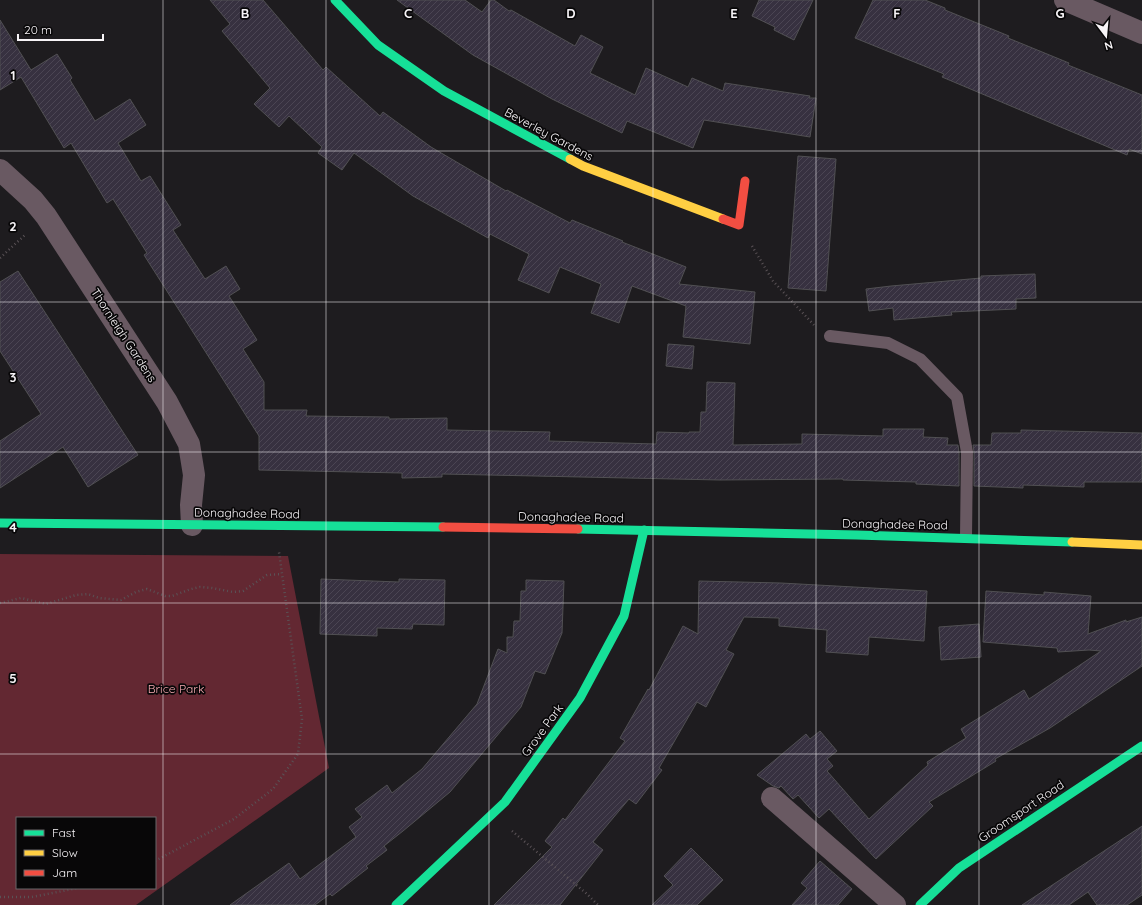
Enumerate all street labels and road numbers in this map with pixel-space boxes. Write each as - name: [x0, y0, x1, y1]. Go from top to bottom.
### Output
- street label: Beverley Gardens: [502, 104, 596, 164]
- street label: Thornleigh Gardens: [88, 285, 160, 385]
- street label: Donaghadee Road: [194, 505, 300, 521]
- street label: Donaghadee Road: [518, 509, 624, 525]
- street label: Donaghadee Road: [842, 516, 948, 532]
- street label: Grove Park: [518, 701, 566, 759]
- street label: Groomsport Road: [975, 777, 1067, 845]

